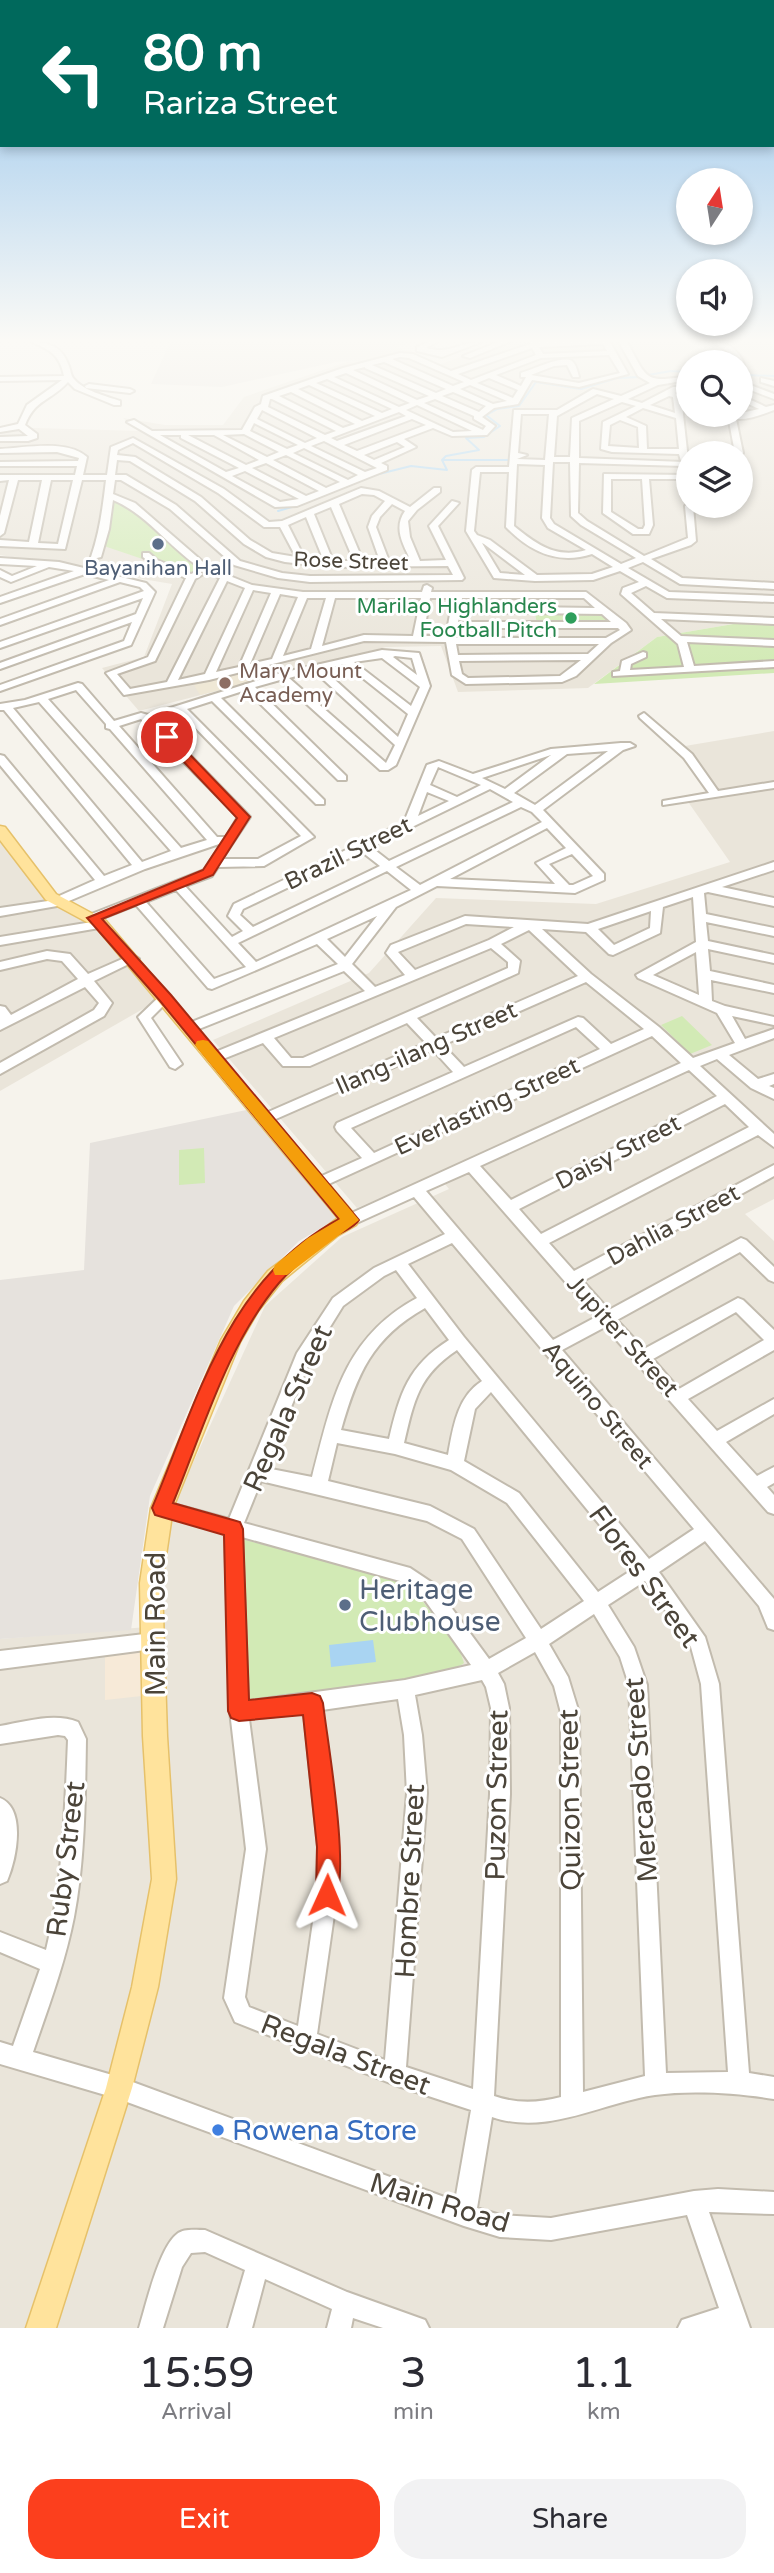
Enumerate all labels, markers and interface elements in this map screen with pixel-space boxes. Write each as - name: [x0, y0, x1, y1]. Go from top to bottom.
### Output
- text: 80 m: [143, 25, 262, 84]
- icon: left: [28, 28, 119, 119]
- text: Rariza Street: [143, 85, 338, 123]
- north arrow: [676, 168, 752, 245]
- map controls: [676, 168, 753, 518]
- button: sound: [676, 259, 753, 336]
- button: search: [676, 350, 753, 427]
- button: layers: [676, 441, 753, 518]
- marker: Bayanihan Hall: [150, 536, 166, 552]
- street label: Rose Street: [293, 547, 409, 576]
- place label: Bayanihan Hall: [84, 556, 232, 581]
- place label: Marilao Highlanders Football Pitch: [356, 594, 557, 643]
- marker: Marilao Highlanders Football Pitch: [563, 610, 579, 626]
- place label: Mary Mount Academy: [239, 659, 362, 708]
- marker: Mary Mount Academy: [217, 675, 233, 691]
- pin: [137, 707, 197, 767]
- icon: arrive: [148, 718, 186, 756]
- street label: Brazil Street: [280, 810, 417, 897]
- street label: Ilang-ilang Street: [331, 995, 521, 1101]
- street label: Everlasting Street: [390, 1051, 584, 1162]
- street label: Daisy Street: [551, 1109, 686, 1196]
- street label: Dahlia Street: [602, 1178, 745, 1273]
- street label: Jupiter Street: [560, 1270, 685, 1403]
- street label: Regala Street: [236, 1319, 340, 1497]
- street label: Aquino Street: [536, 1336, 659, 1475]
- street label: Flores Street: [581, 1499, 707, 1655]
- street label: Main Road: [139, 1552, 173, 1696]
- place label: Heritage Clubhouse: [359, 1573, 501, 1639]
- marker: Heritage Clubhouse: [337, 1597, 353, 1613]
- street label: Mercado Street: [617, 1676, 665, 1884]
- street label: Quizon Street: [551, 1708, 589, 1891]
- street label: Puzon Street: [479, 1709, 515, 1881]
- street label: Ruby Street: [40, 1779, 92, 1939]
- street label: Hombre Street: [388, 1783, 432, 1979]
- position arrow: [290, 1858, 364, 1932]
- street label: Regala Street: [256, 2007, 436, 2103]
- place label: Rowena Store: [232, 2114, 417, 2148]
- marker: Rowena Store: [210, 2122, 226, 2138]
- street label: Main Road: [366, 2166, 514, 2240]
- text: 15:59: [138, 2348, 255, 2399]
- text: 3: [400, 2348, 427, 2399]
- text: 1.1: [572, 2348, 636, 2399]
- text: Arrival: [161, 2398, 232, 2426]
- text: min: [393, 2398, 434, 2426]
- text: km: [587, 2398, 621, 2426]
- button: Exit: [28, 2479, 380, 2559]
- button: Share: [394, 2479, 746, 2559]

